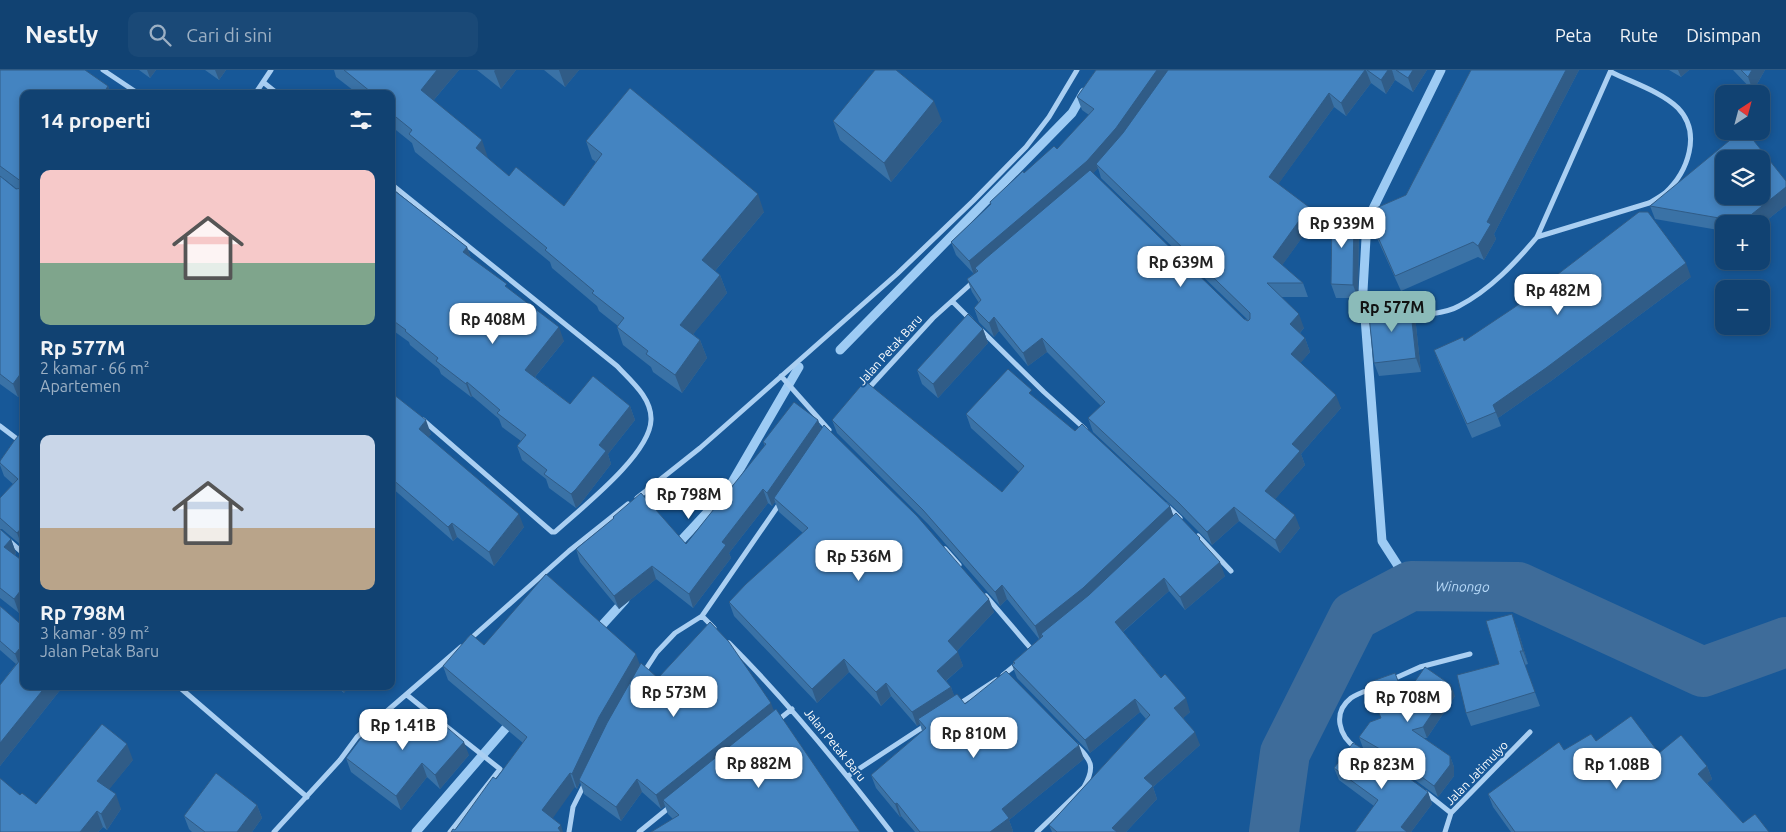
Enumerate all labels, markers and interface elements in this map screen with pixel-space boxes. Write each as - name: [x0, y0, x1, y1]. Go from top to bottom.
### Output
- search box: [128, 12, 478, 57]
- text: Nestly: [25, 21, 98, 48]
- icon: search: [146, 21, 174, 49]
- text: Cari di sini: [186, 24, 272, 46]
- text: Peta: [1555, 25, 1592, 45]
- text: Rute: [1620, 25, 1658, 45]
- text: Disimpan: [1686, 25, 1761, 45]
- north arrow: [1715, 85, 1770, 140]
- map controls: [1715, 85, 1770, 335]
- icon: filters: [347, 106, 375, 134]
- text: 14 properti: [40, 108, 151, 132]
- button: layers: [1715, 150, 1770, 205]
- icon: home: [163, 203, 253, 293]
- pin: Rp 939M: [1296, 206, 1388, 249]
- text: Rp 939M: [1309, 214, 1375, 232]
- button: +: [1715, 215, 1770, 270]
- pin: Rp 639M: [1135, 246, 1227, 288]
- text: Rp 639M: [1148, 253, 1214, 271]
- pin: Rp 482M: [1512, 274, 1604, 316]
- button: −: [1715, 280, 1770, 335]
- text: Rp 482M: [1525, 281, 1591, 299]
- pin: Rp 577M: [1346, 290, 1438, 333]
- text: Rp 577M: [1359, 298, 1425, 316]
- pin: Rp 408M: [447, 302, 539, 345]
- text: Rp 408M: [460, 310, 526, 328]
- street label: Jalan Petak Baru: [855, 312, 924, 387]
- text: Rp 577M: [40, 335, 126, 359]
- text: 2 kamar · 66 m²: [40, 359, 150, 377]
- text: Apartemen: [40, 377, 121, 395]
- icon: home: [163, 468, 253, 558]
- pin: Rp 798M: [643, 478, 735, 520]
- text: Rp 798M: [656, 485, 722, 503]
- pin: Rp 536M: [813, 540, 905, 582]
- text: Rp 536M: [826, 547, 892, 565]
- water label: Winongo: [1435, 578, 1490, 595]
- text: Rp 798M: [40, 600, 126, 624]
- text: 3 kamar · 89 m²: [40, 624, 150, 642]
- text: Jalan Petak Baru: [40, 642, 159, 660]
- pin: Rp 573M: [628, 676, 720, 718]
- pin: Rp 708M: [1362, 680, 1454, 723]
- text: Rp 573M: [641, 683, 707, 701]
- text: Rp 708M: [1375, 688, 1441, 706]
- street label: Jalan Petak Baru: [802, 706, 869, 784]
- pin: Rp 1.41B: [351, 708, 455, 751]
- text: Rp 1.41B: [370, 716, 436, 734]
- pin: Rp 810M: [928, 716, 1020, 759]
- text: Rp 810M: [941, 724, 1007, 742]
- street label: Jalan Jatimulyo: [1443, 738, 1510, 807]
- pin: Rp 882M: [713, 746, 805, 789]
- pin: Rp 823M: [1336, 748, 1428, 790]
- pin: Rp 1.08B: [1565, 748, 1669, 790]
- text: Rp 882M: [726, 754, 792, 772]
- text: Rp 823M: [1349, 755, 1415, 773]
- text: Rp 1.08B: [1584, 755, 1650, 773]

